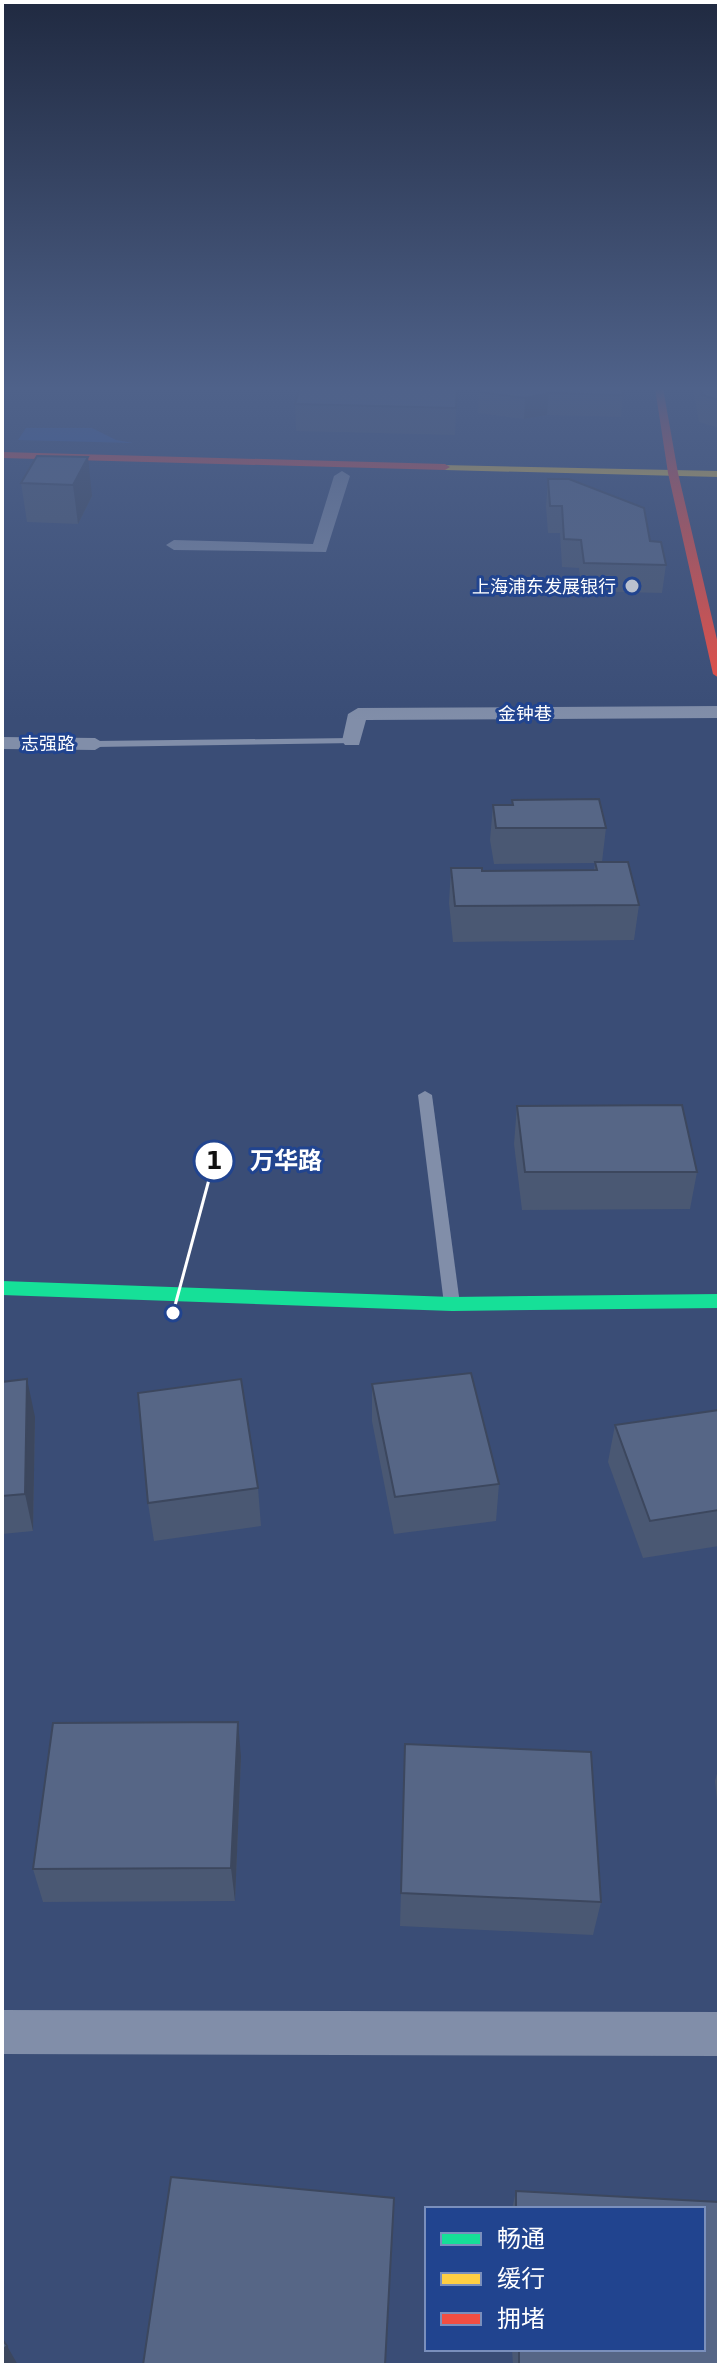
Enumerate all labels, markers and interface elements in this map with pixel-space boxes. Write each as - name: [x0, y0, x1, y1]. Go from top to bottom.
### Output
- place label: 上海浦东发展银行: [472, 576, 616, 597]
- marker: 上海浦东发展银行: [623, 577, 641, 595]
- street label: 金钟巷: [498, 703, 552, 724]
- street label: 志强路: [21, 733, 75, 754]
- callout: 万华路: [194, 1137, 338, 1185]
- text: 1: [206, 1147, 222, 1175]
- text: 万华路: [250, 1147, 322, 1175]
- legend: [425, 2207, 705, 2351]
- text: 畅通: [497, 2225, 545, 2253]
- text: 缓行: [497, 2265, 545, 2293]
- text: 拥堵: [497, 2305, 545, 2333]

